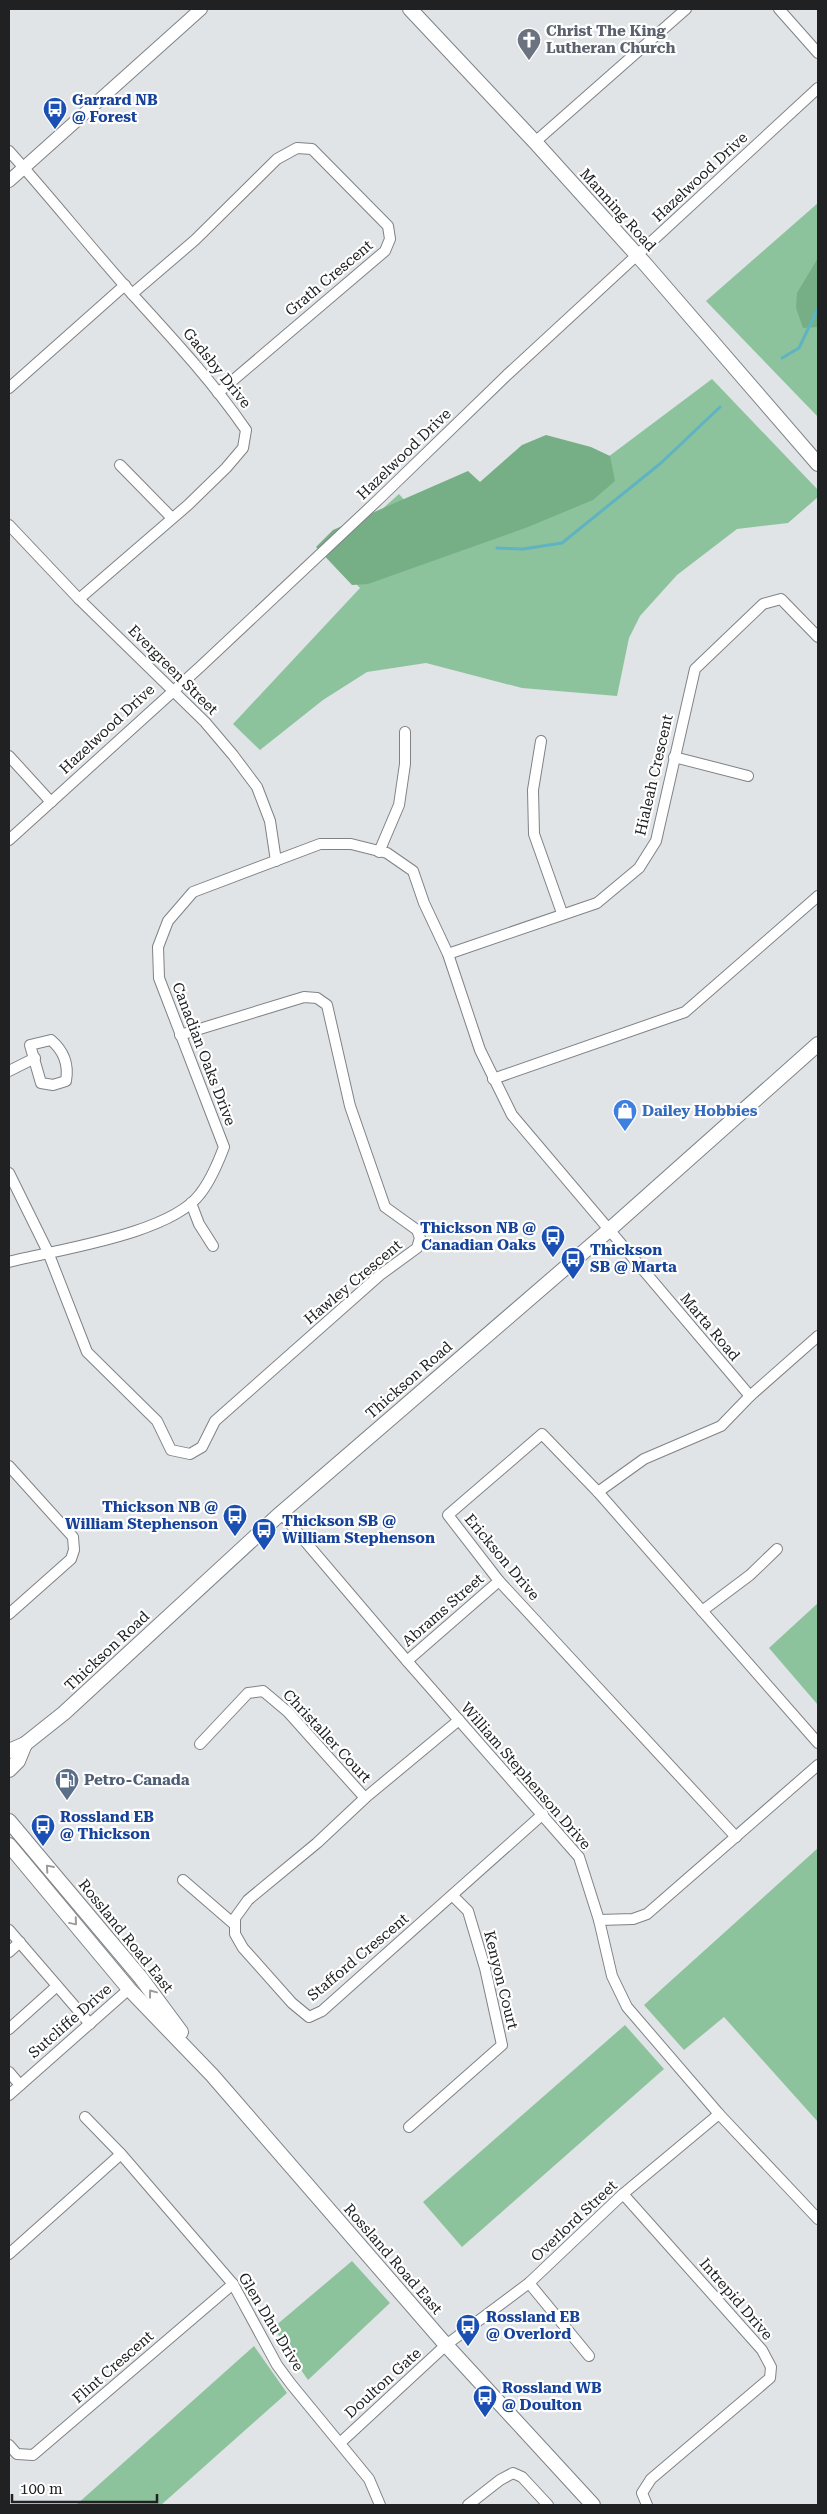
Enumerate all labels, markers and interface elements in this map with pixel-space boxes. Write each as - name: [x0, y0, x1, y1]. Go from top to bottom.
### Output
- place label: Christ The King Lutheran Church: [546, 22, 676, 57]
- church icon: Christ The King Lutheran Church: [516, 27, 542, 61]
- place label: Garrard NB @ Forest: [72, 91, 158, 126]
- bus stop icon: Garrard NB @ Forest: [42, 96, 68, 130]
- street label: Hazelwood Drive: [649, 128, 751, 226]
- street label: Manning Road: [576, 165, 660, 255]
- street label: Grath Crescent: [282, 236, 377, 320]
- street label: Gadsby Drive: [179, 324, 255, 412]
- street label: Hazelwood Drive: [353, 405, 455, 503]
- street label: Evergreen Street: [124, 621, 222, 719]
- street label: Hazelwood Drive: [56, 680, 158, 778]
- street label: Hialeah Crescent: [631, 712, 677, 837]
- street label: Canadian Oaks Drive: [168, 980, 240, 1128]
- shop icon: Dailey Hobbies: [612, 1098, 638, 1132]
- place label: Dailey Hobbies: [642, 1102, 758, 1120]
- place label: Thickson NB @ Canadian Oaks: [420, 1219, 536, 1254]
- bus stop icon: Thickson NB @ Canadian Oaks: [540, 1224, 566, 1258]
- street label: Hawley Crescent: [300, 1236, 406, 1328]
- place label: Thickson SB @ Marta: [590, 1241, 677, 1276]
- bus stop icon: Thickson SB @ Marta: [560, 1246, 586, 1280]
- street label: Marta Road: [676, 1289, 744, 1365]
- street label: Thickson Road: [362, 1337, 456, 1422]
- place label: Thickson NB @ William Stephenson: [65, 1498, 218, 1533]
- bus stop icon: Thickson NB @ William Stephenson: [222, 1503, 248, 1537]
- street label: Erickson Drive: [461, 1510, 543, 1604]
- place label: Thickson SB @ William Stephenson: [282, 1512, 435, 1547]
- bus stop icon: Thickson SB @ William Stephenson: [251, 1517, 277, 1551]
- street label: Abrams Street: [399, 1569, 488, 1650]
- street label: Thickson Road: [61, 1607, 153, 1695]
- street label: Christaller Court: [279, 1686, 375, 1787]
- street label: William Stephenson Drive: [457, 1699, 595, 1853]
- fuel station icon: Petro-Canada: [54, 1767, 80, 1801]
- place label: Petro-Canada: [84, 1771, 190, 1789]
- place label: Rossland EB @ Thickson: [60, 1808, 154, 1843]
- bus stop icon: Rossland EB @ Thickson: [30, 1813, 56, 1847]
- one-way arrow: [46, 1865, 55, 1874]
- street label: Rossland Road East: [75, 1876, 177, 1997]
- street label: Stafford Crescent: [304, 1909, 413, 2005]
- one-way arrow: [68, 1916, 77, 1925]
- street label: Kenyon Court: [480, 1929, 522, 2032]
- street label: Sutcliffe Drive: [25, 1980, 115, 2062]
- one-way arrow: [150, 1990, 158, 1999]
- street label: Overlord Street: [527, 2176, 621, 2265]
- street label: Rossland Road East: [340, 2200, 446, 2318]
- street label: Intrepid Drive: [696, 2254, 776, 2344]
- street label: Glen Dhu Drive: [235, 2270, 307, 2374]
- place label: Rossland EB @ Overlord: [486, 2308, 580, 2343]
- bus stop icon: Rossland EB @ Overlord: [455, 2313, 481, 2347]
- street label: Flint Crescent: [69, 2327, 158, 2407]
- street label: Doulton Gate: [341, 2344, 425, 2422]
- place label: Rossland WB @ Doulton: [502, 2379, 602, 2414]
- bus stop icon: Rossland WB @ Doulton: [472, 2384, 498, 2418]
- scale bar: [12, 2472, 158, 2504]
- text: 100 m: [20, 2480, 63, 2498]

